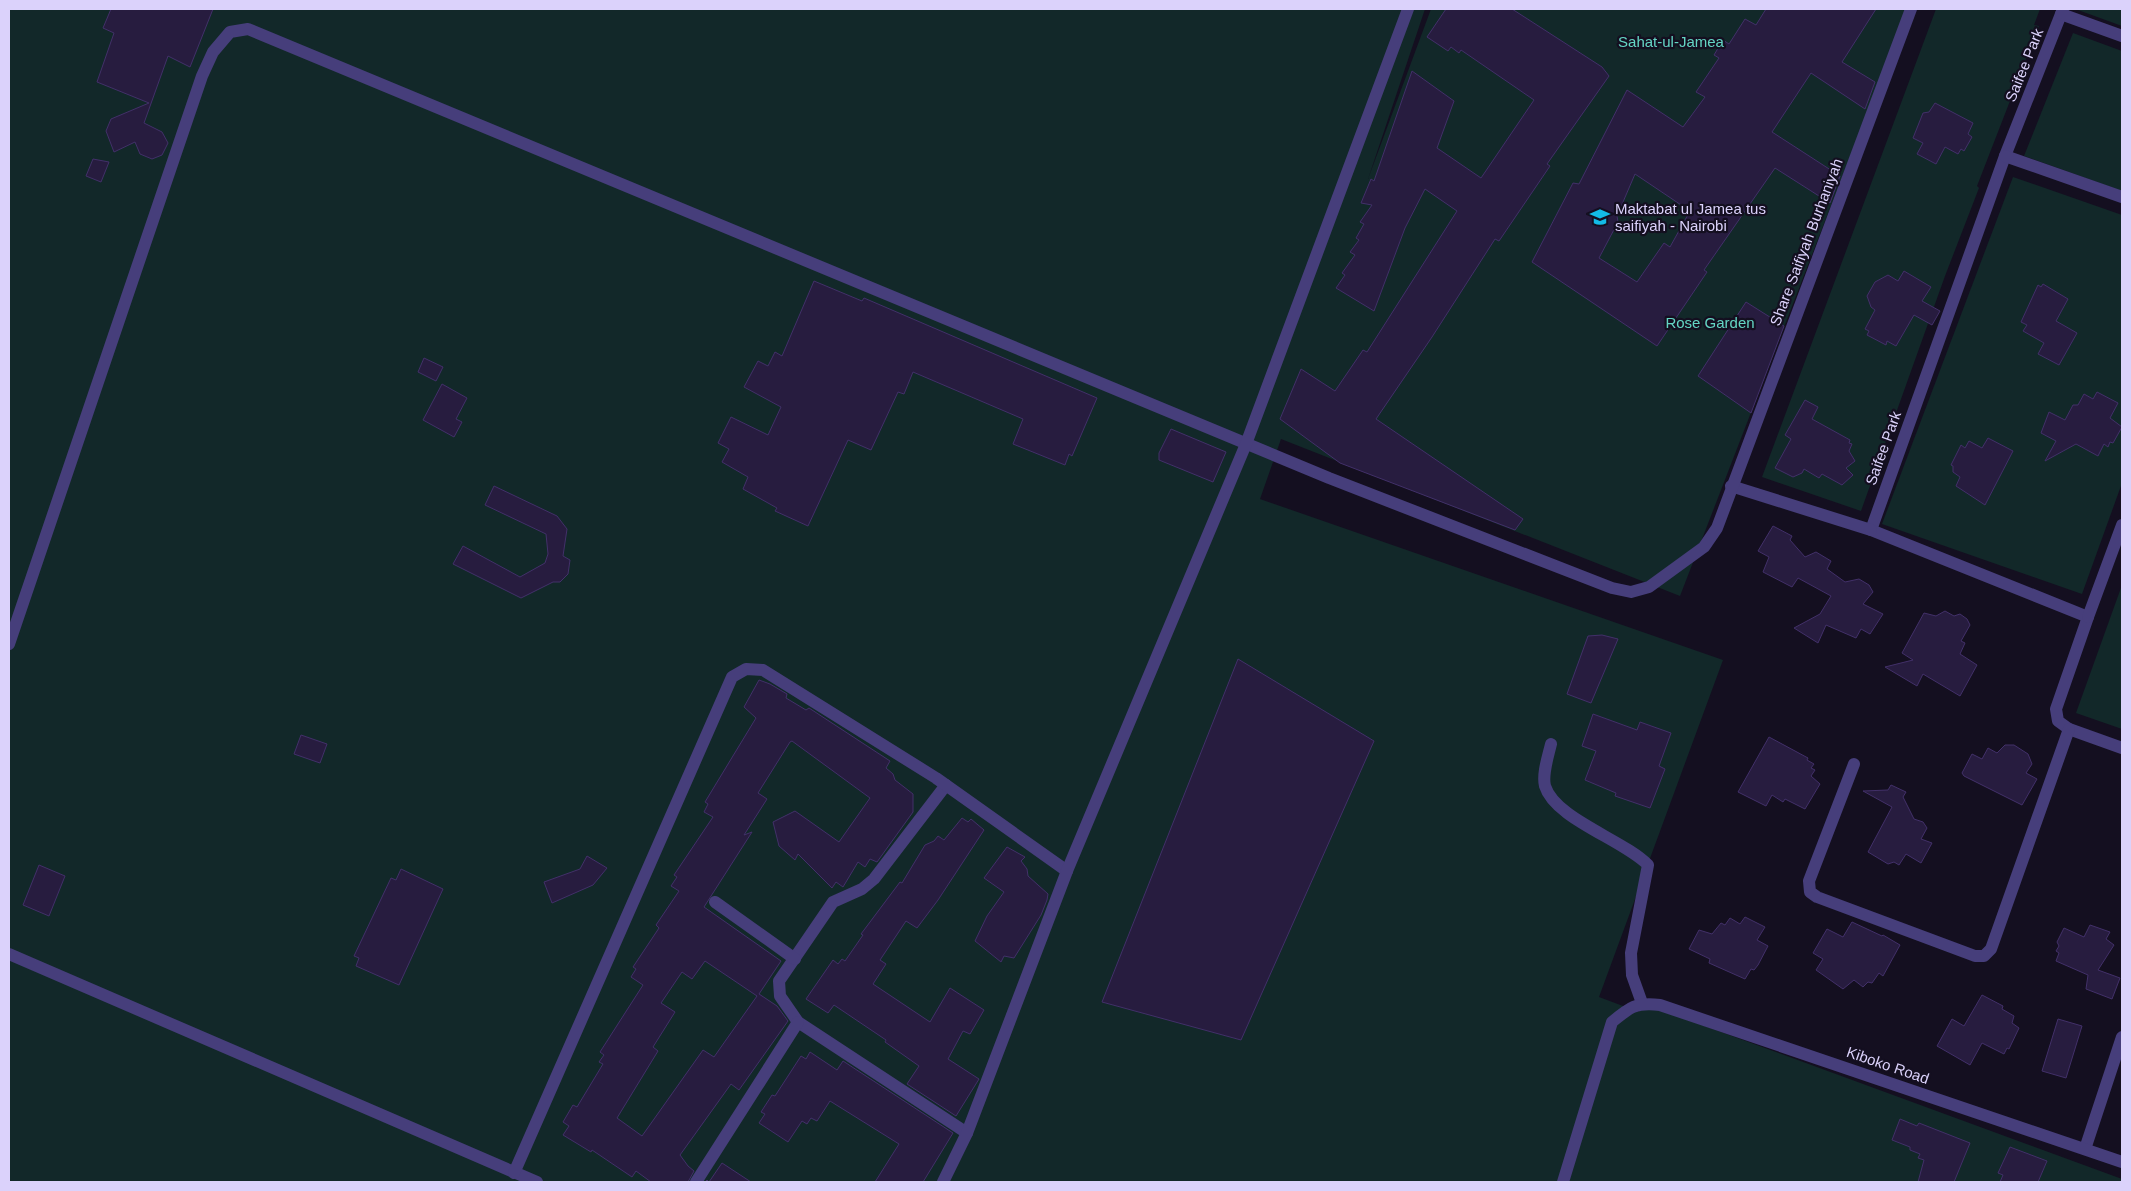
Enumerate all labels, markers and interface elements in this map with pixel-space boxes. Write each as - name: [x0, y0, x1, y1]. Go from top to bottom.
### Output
- street label: Saifee Park: [2002, 25, 2047, 104]
- park label: Sahat-ul-Jamea: [1618, 33, 1725, 50]
- street label: Share Saifiyah Burhaniyah: [1766, 156, 1846, 328]
- place label: Maktabat ul Jamea tus saifiyah - Nairobi: [1615, 200, 1766, 234]
- school or university icon: Maktabat ul Jamea tus saifiyah - Nairobi: [1589, 206, 1611, 228]
- park label: Rose Garden: [1665, 314, 1755, 331]
- street label: Saifee Park: [1862, 408, 1904, 487]
- street label: Kiboko Road: [1845, 1043, 1931, 1087]

